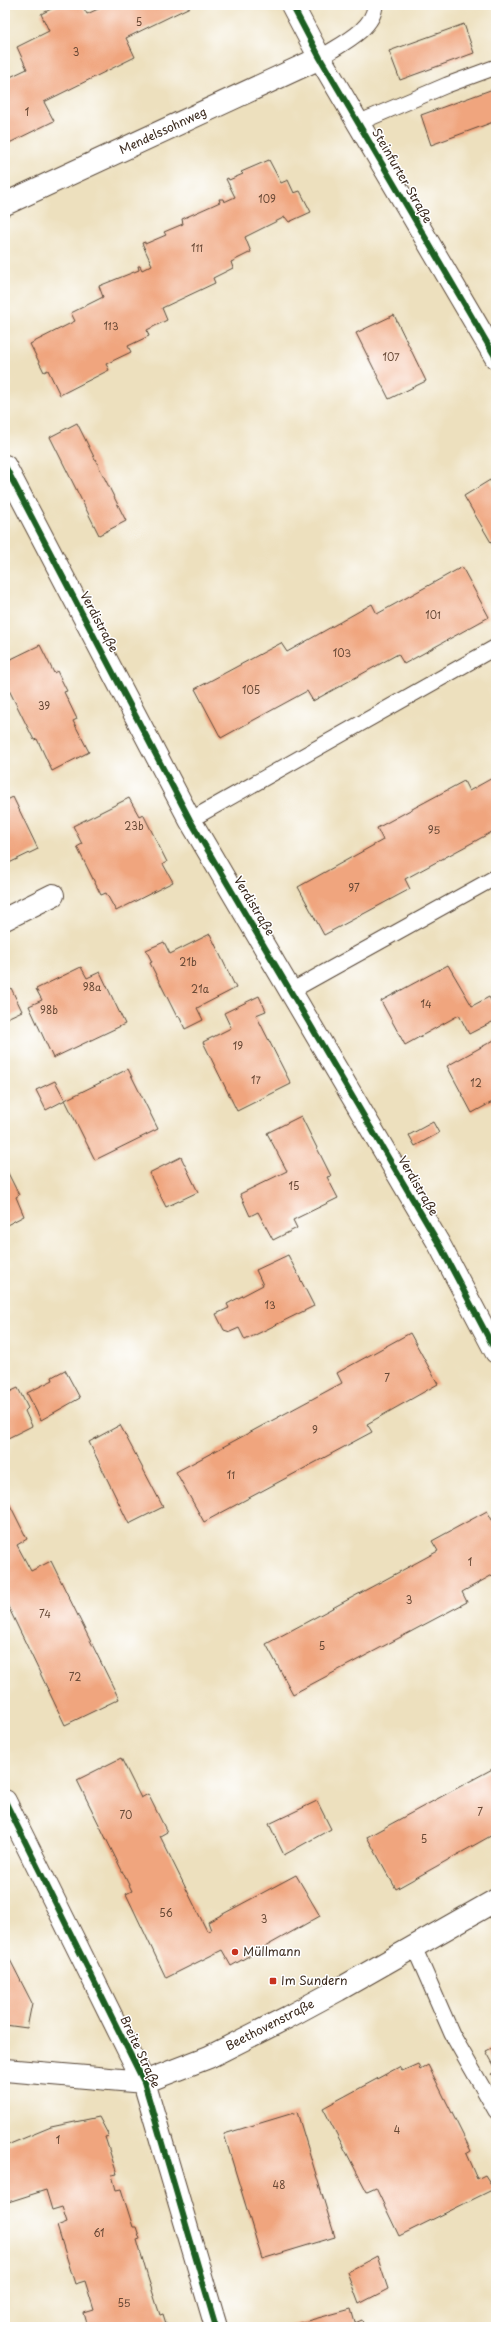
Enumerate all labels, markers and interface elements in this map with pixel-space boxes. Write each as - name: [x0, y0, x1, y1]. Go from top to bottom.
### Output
- house number: 5: [136, 14, 142, 29]
- house number: 3: [73, 44, 79, 59]
- street label: Mendelssohnweg: [116, 102, 209, 158]
- house number: 1: [25, 104, 29, 119]
- street label: Steinfurter Straße: [368, 125, 437, 226]
- house number: 109: [258, 191, 276, 206]
- house number: 111: [191, 240, 203, 255]
- house number: 113: [103, 318, 119, 333]
- house number: 107: [382, 349, 400, 364]
- street label: Verdistraße: [76, 588, 123, 655]
- house number: 101: [425, 607, 441, 622]
- house number: 103: [333, 645, 351, 660]
- house number: 105: [242, 682, 260, 697]
- house number: 39: [38, 698, 50, 713]
- house number: 23b: [124, 818, 144, 833]
- house number: 95: [428, 822, 440, 837]
- street label: Verdistraße: [230, 872, 280, 939]
- house number: 97: [348, 880, 360, 895]
- house number: 21b: [179, 954, 197, 969]
- house number: 98a: [83, 979, 102, 994]
- house number: 21a: [191, 981, 210, 996]
- house number: 14: [420, 996, 432, 1011]
- house number: 98b: [40, 1002, 58, 1017]
- house number: 19: [233, 1038, 243, 1053]
- house number: 17: [251, 1072, 262, 1087]
- house number: 12: [470, 1075, 482, 1090]
- street label: Verdistraße: [394, 1152, 443, 1219]
- house number: 15: [289, 1178, 299, 1193]
- house number: 13: [264, 1297, 276, 1312]
- house number: 7: [384, 1370, 390, 1385]
- house number: 9: [312, 1422, 318, 1437]
- house number: 11: [227, 1467, 235, 1482]
- house number: 1: [468, 1554, 472, 1569]
- house number: 3: [406, 1592, 412, 1607]
- house number: 74: [39, 1606, 51, 1621]
- house number: 5: [319, 1638, 325, 1653]
- house number: 72: [69, 1669, 81, 1684]
- house number: 7: [477, 1804, 483, 1819]
- house number: 70: [120, 1807, 132, 1822]
- house number: 5: [421, 1831, 427, 1846]
- house number: 56: [159, 1905, 173, 1920]
- house number: 3: [261, 1911, 267, 1926]
- place label: Müllmann: [243, 1942, 301, 1960]
- marker: Müllmann: [230, 1947, 240, 1957]
- place label: Im Sundern: [281, 1971, 347, 1989]
- marker: Im Sundern: [268, 1976, 278, 1986]
- street label: Beethovenstraße: [222, 1994, 317, 2054]
- street label: Breite Straße: [116, 2013, 165, 2091]
- house number: 4: [394, 2122, 401, 2137]
- house number: 1: [56, 2132, 60, 2147]
- house number: 48: [273, 2177, 285, 2192]
- house number: 61: [93, 2225, 105, 2240]
- house number: 55: [118, 2295, 131, 2310]

